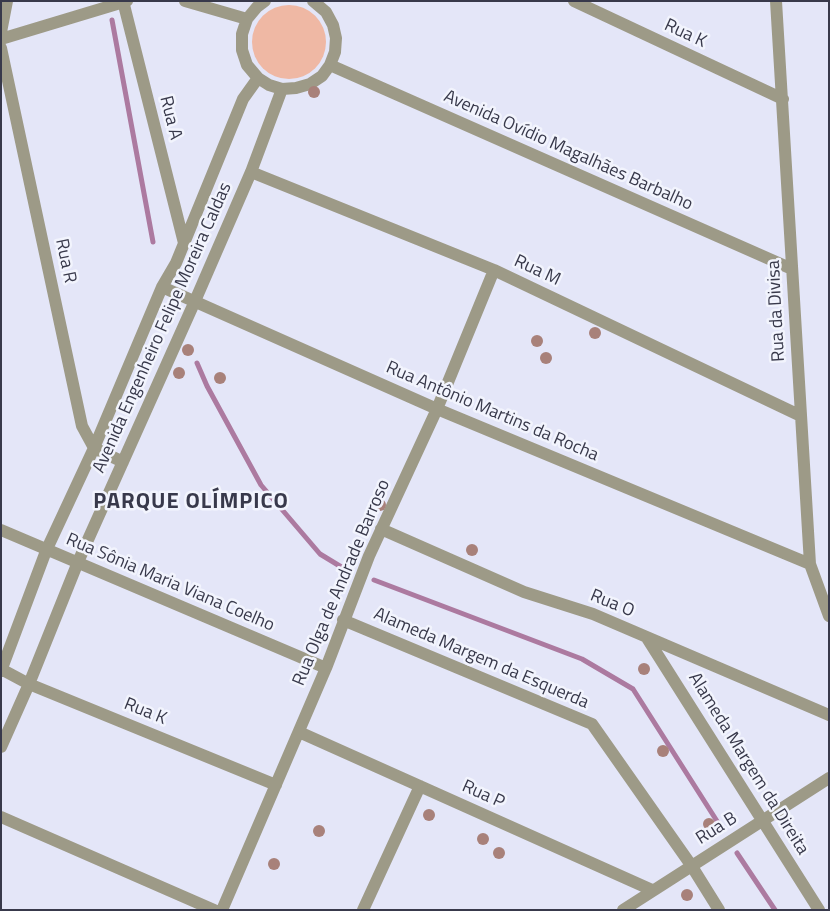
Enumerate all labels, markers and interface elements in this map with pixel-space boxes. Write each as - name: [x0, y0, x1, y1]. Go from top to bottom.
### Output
- street label: Rua K: [661, 15, 709, 53]
- street label: Avenida Ovídio Magalhães Barbalho: [440, 86, 696, 216]
- street label: Rua A: [154, 94, 186, 142]
- street label: Avenida Engenheiro Felipe Moreira Caldas: [89, 179, 237, 477]
- street label: Rua R: [50, 237, 80, 285]
- street label: Rua M: [510, 251, 564, 291]
- street label: Rua da Divisa: [764, 260, 790, 362]
- street label: Rua Antônio Martins da Rocha: [382, 357, 602, 467]
- street label: Rua Olga de Andrade Barroso: [289, 477, 395, 689]
- district label: PARQUE OLÍMPICO: [91, 490, 291, 516]
- street label: Rua Sônia Maria Viana Coelho: [63, 529, 277, 637]
- street label: Rua O: [587, 585, 637, 623]
- street label: Alameda Margem da Esquerda: [370, 604, 592, 714]
- street label: Alameda Margem da Direita: [683, 669, 813, 859]
- street label: Rua K: [121, 694, 169, 730]
- street label: Rua P: [458, 776, 508, 814]
- street label: Rua B: [692, 808, 742, 850]

